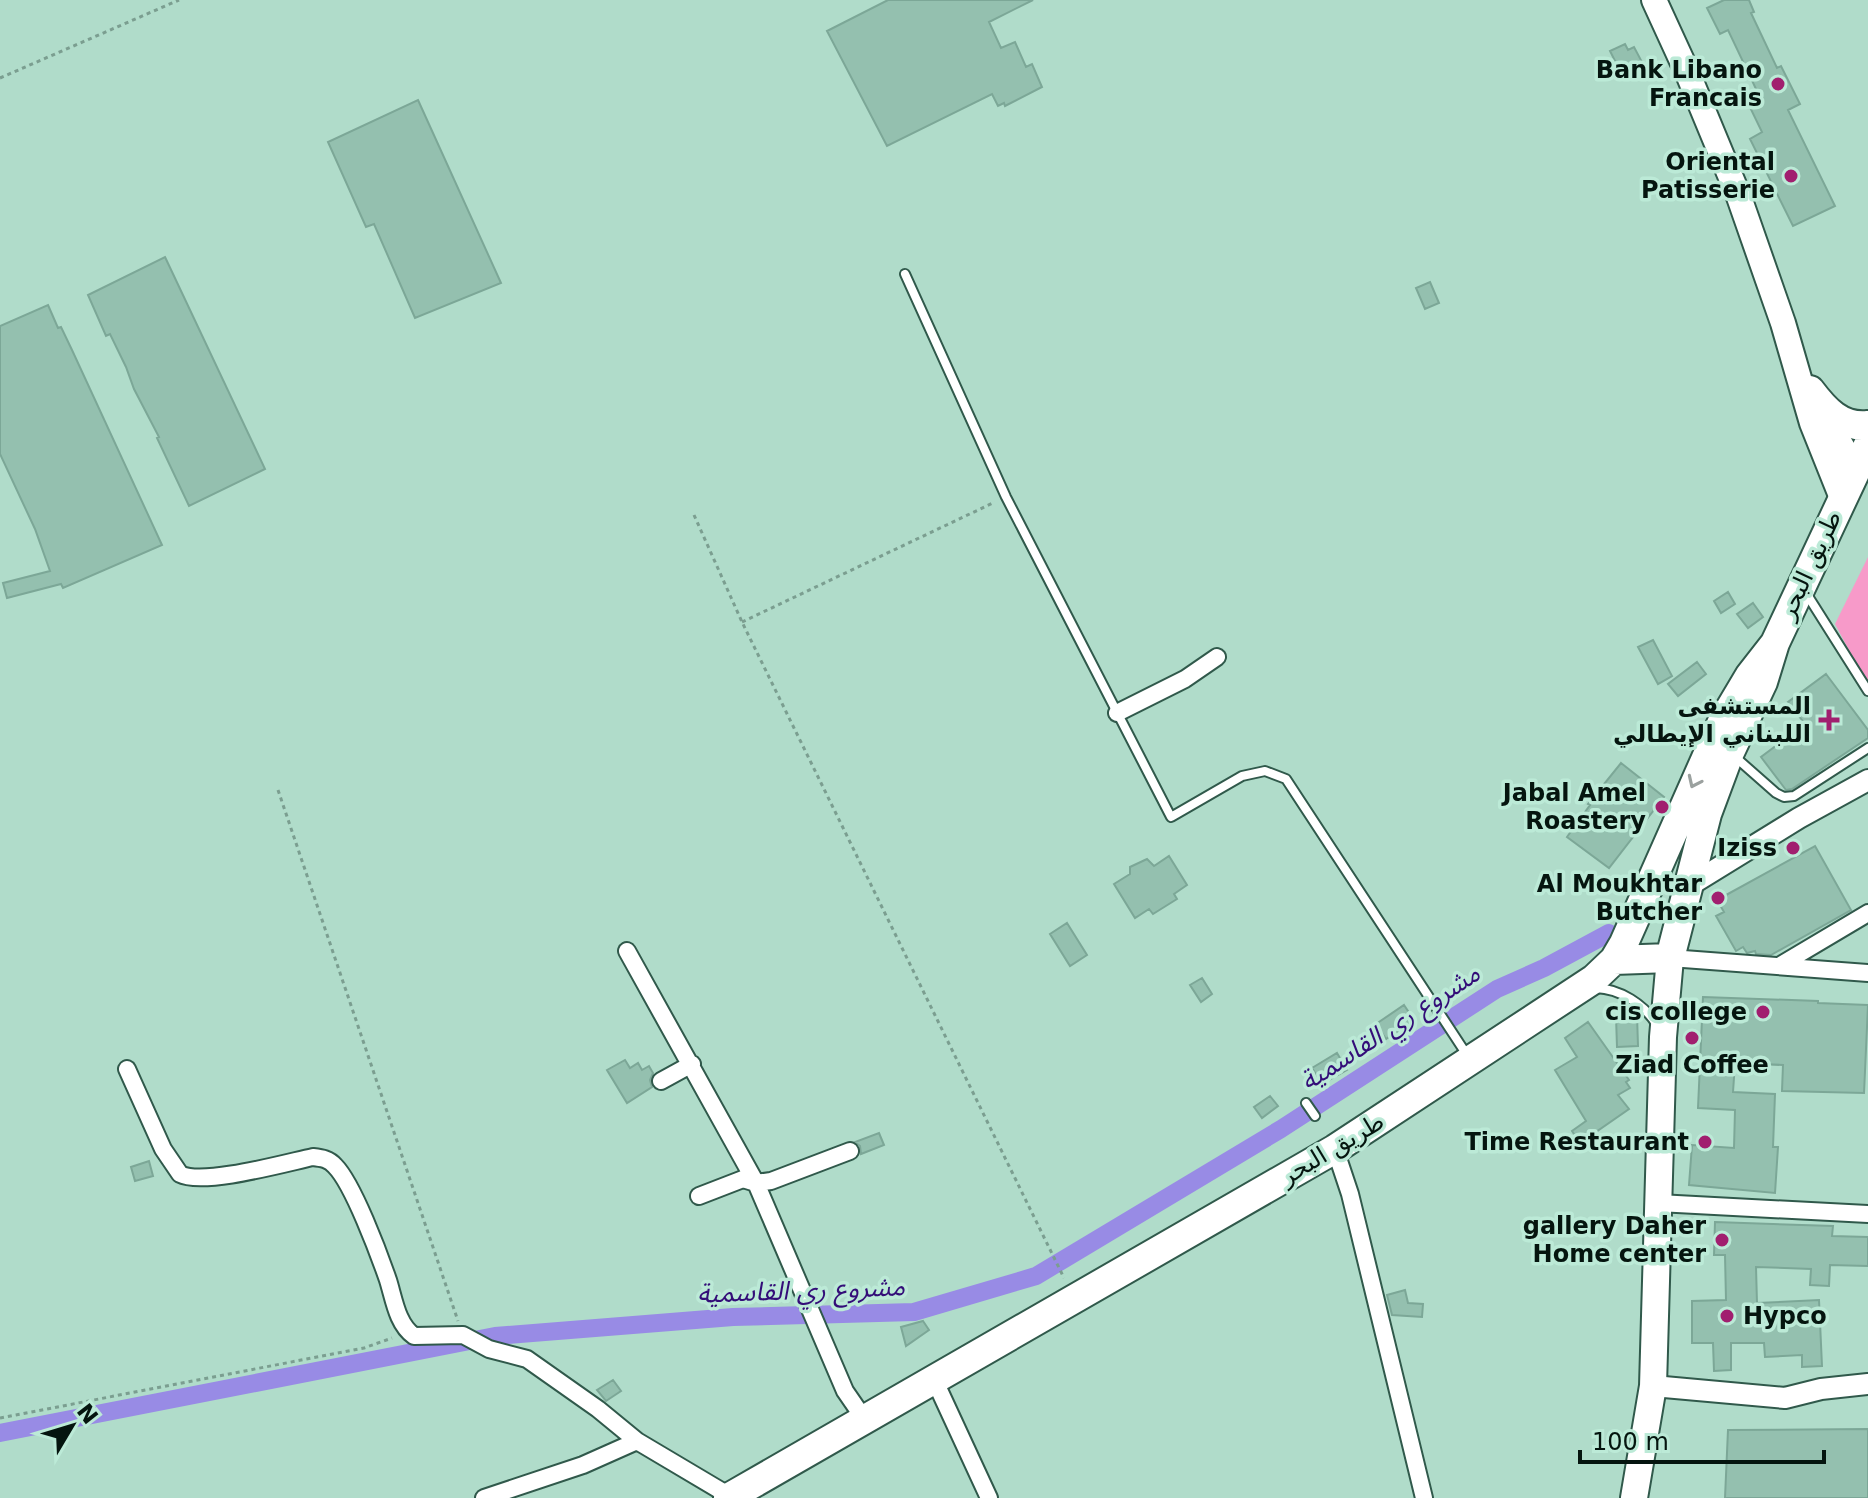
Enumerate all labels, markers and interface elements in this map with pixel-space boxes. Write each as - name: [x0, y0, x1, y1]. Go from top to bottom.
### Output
- place label: Bank Libano Francais: [1596, 56, 1762, 112]
- marker: Bank Libano Francais: [1769, 75, 1787, 93]
- place label: Oriental Patisserie: [1641, 148, 1775, 204]
- marker: Oriental Patisserie: [1782, 167, 1800, 185]
- street label: طريق البحر: [1772, 506, 1847, 625]
- place label: المستشفى اللبناني الإيطالي: [1613, 692, 1811, 748]
- marker: المستشفى اللبناني الإيطالي: [1818, 709, 1840, 731]
- one-way arrow: [1688, 774, 1704, 789]
- place label: Jabal Amel Roastery: [1501, 779, 1646, 835]
- marker: Jabal Amel Roastery: [1653, 798, 1671, 816]
- place label: Iziss: [1717, 834, 1777, 862]
- marker: Iziss: [1784, 839, 1802, 857]
- place label: Al Moukhtar Butcher: [1537, 870, 1702, 926]
- marker: Al Moukhtar Butcher: [1709, 889, 1727, 907]
- water label: مشروع ري القاسمية: [1295, 958, 1488, 1100]
- place label: cis college: [1605, 998, 1747, 1026]
- marker: cis college: [1754, 1003, 1772, 1021]
- marker: Ziad Coffee: [1683, 1029, 1701, 1047]
- place label: Ziad Coffee: [1615, 1051, 1769, 1079]
- street label: طريق البحر: [1274, 1107, 1389, 1192]
- place label: Time Restaurant: [1464, 1128, 1689, 1156]
- marker: Time Restaurant: [1696, 1133, 1714, 1151]
- place label: gallery Daher Home center: [1523, 1212, 1706, 1268]
- marker: gallery Daher Home center: [1713, 1231, 1731, 1249]
- water label: مشروع ري القاسمية: [697, 1271, 906, 1314]
- place label: Hypco: [1743, 1302, 1827, 1330]
- marker: Hypco: [1718, 1307, 1736, 1325]
- north arrow: [32, 1386, 112, 1466]
- text: N: [72, 1399, 103, 1429]
- scale bar: [1580, 1414, 1824, 1464]
- text: 100 m: [1592, 1428, 1669, 1456]

